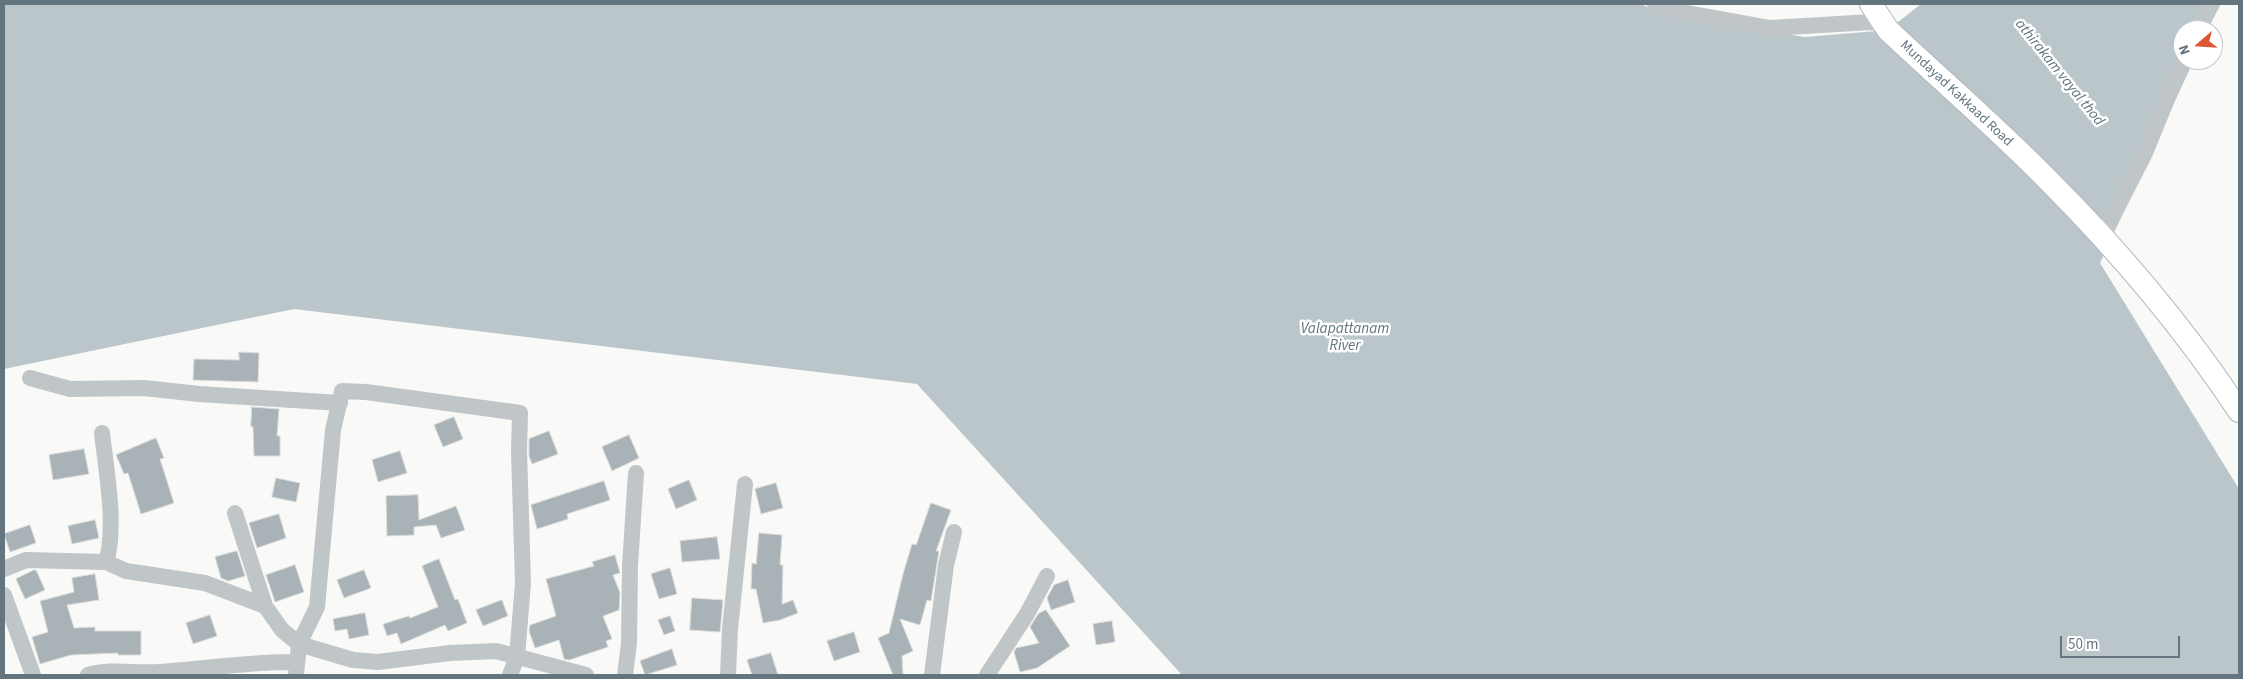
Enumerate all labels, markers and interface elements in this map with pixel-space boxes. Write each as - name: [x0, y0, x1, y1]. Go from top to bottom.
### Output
- water label: athirakam vayal thod: [2011, 16, 2107, 130]
- north arrow: [2173, 20, 2223, 70]
- street label: Mundayad Kakkaad Road: [1896, 37, 2016, 151]
- text: N: [2174, 42, 2196, 57]
- water label: Valapattanam River: [1301, 321, 1389, 356]
- scale bar: [2063, 626, 2183, 658]
- text: 50 m: [2068, 634, 2098, 655]

